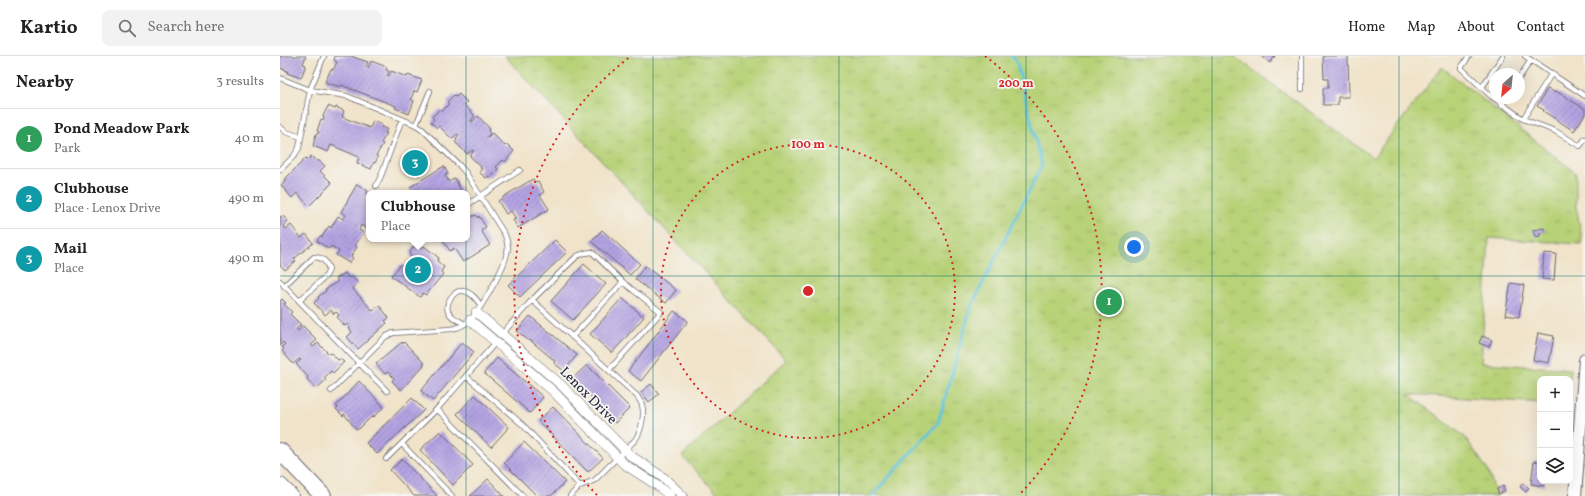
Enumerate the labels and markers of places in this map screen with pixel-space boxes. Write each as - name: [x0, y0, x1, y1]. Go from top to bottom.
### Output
- pin: 3: [402, 148, 428, 178]
- pin: 2: [405, 255, 431, 285]
- centre of rings: [801, 284, 815, 298]
- pin: 1: [1096, 287, 1122, 317]

